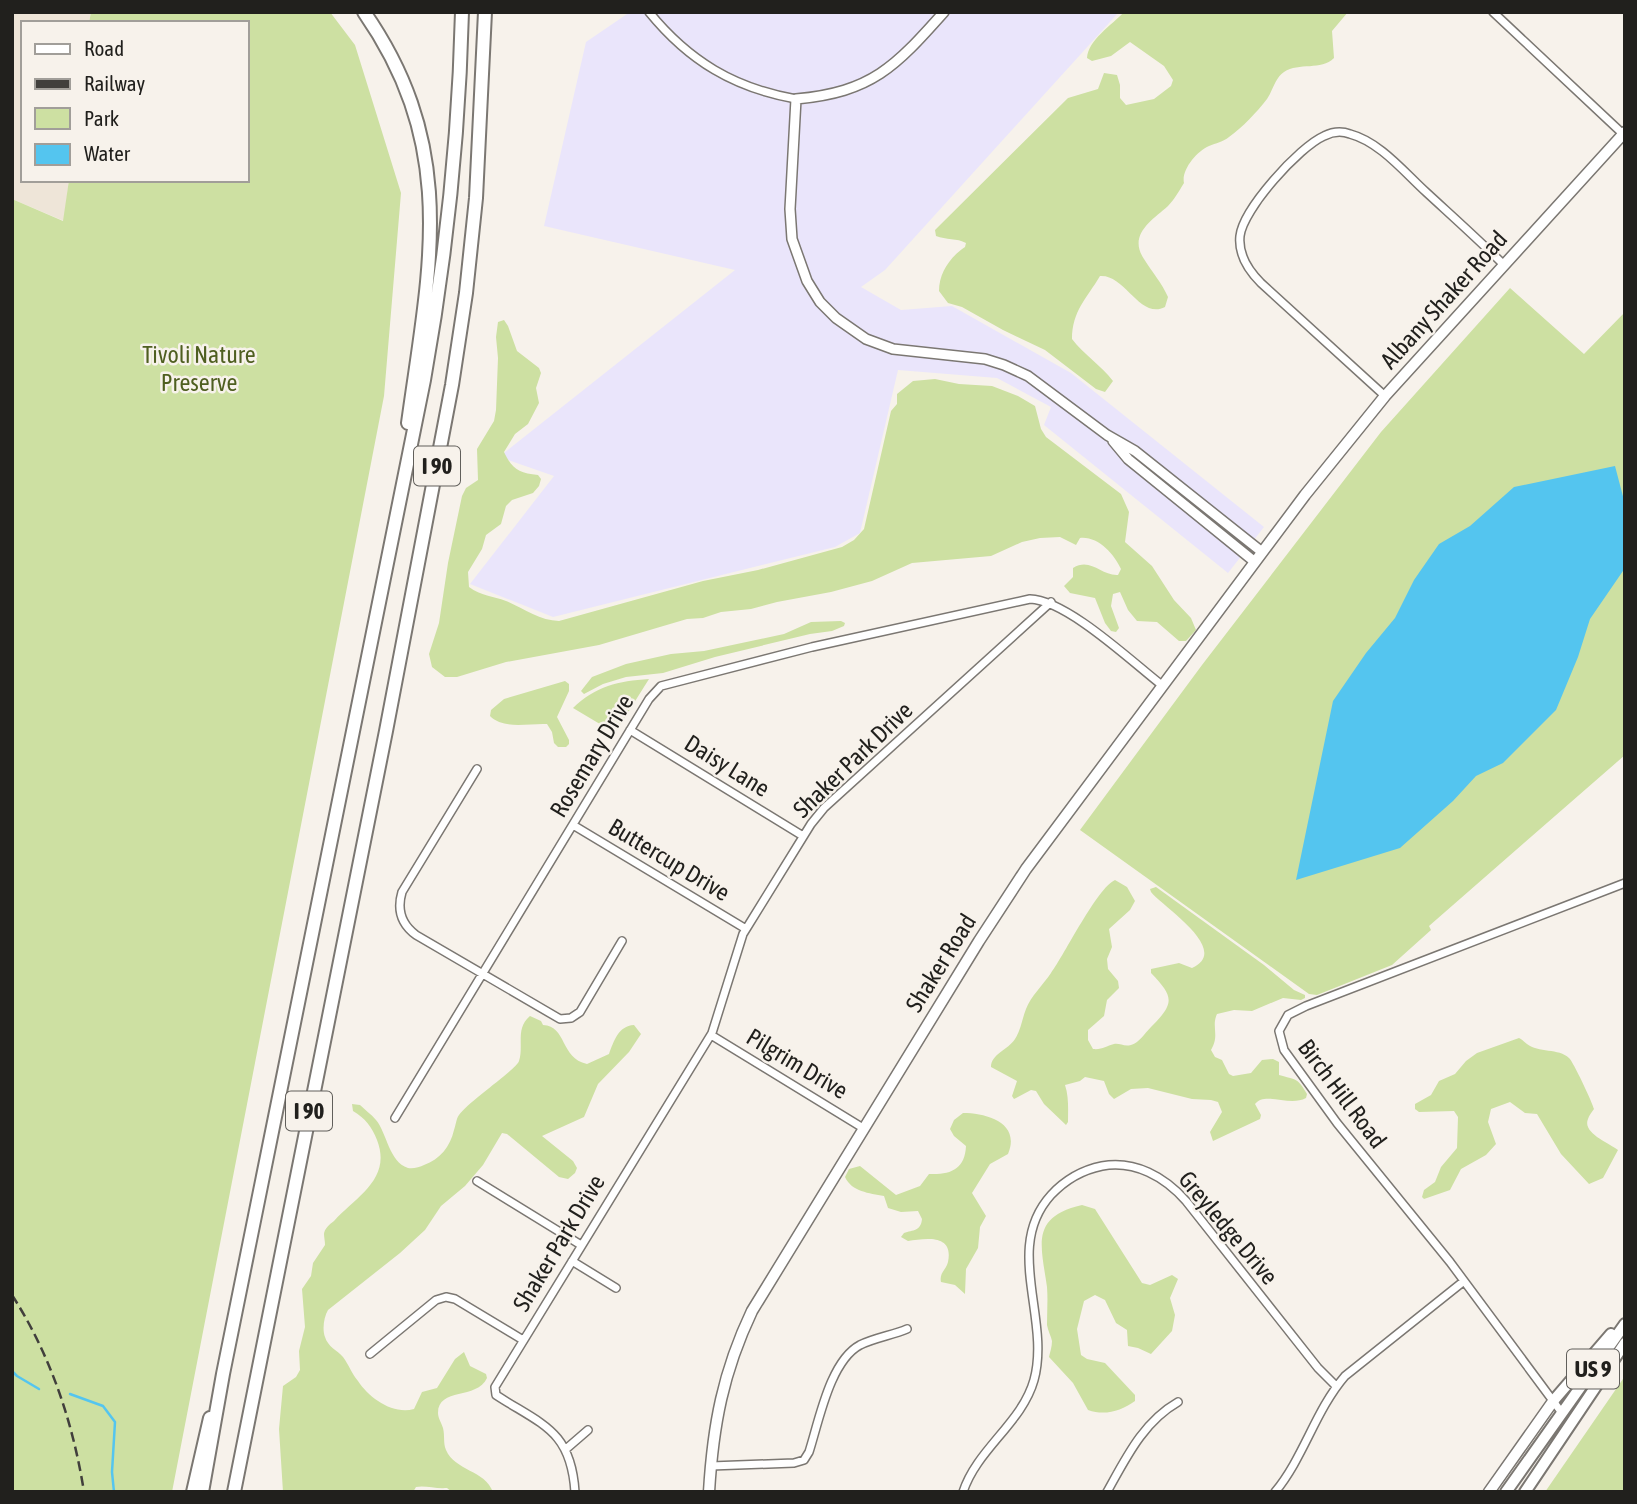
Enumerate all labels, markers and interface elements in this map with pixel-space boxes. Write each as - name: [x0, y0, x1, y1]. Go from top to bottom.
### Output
- legend: [21, 21, 248, 182]
- text: Road: [84, 36, 124, 60]
- text: Railway: [84, 71, 146, 95]
- text: Park: [84, 106, 119, 130]
- text: Water: [84, 141, 131, 165]
- street label: Albany Shaker Road: [1375, 225, 1512, 374]
- park label: Tivoli Nature Preserve: [142, 341, 256, 396]
- road number: I 90: [414, 446, 460, 486]
- street label: Rosemary Drive: [544, 690, 639, 822]
- street label: Shaker Park Drive: [788, 696, 917, 823]
- street label: Daisy Lane: [680, 729, 775, 802]
- street label: Buttercup Drive: [604, 813, 735, 906]
- street label: Shaker Road: [900, 909, 981, 1017]
- street label: Pilgrim Drive: [742, 1023, 853, 1104]
- street label: Birch Hill Road: [1293, 1034, 1392, 1153]
- road number: I 90: [286, 1092, 332, 1130]
- street label: Greyledge Drive: [1173, 1166, 1283, 1290]
- street label: Shaker Park Drive: [507, 1170, 610, 1316]
- road number: US 9: [1567, 1350, 1619, 1388]

